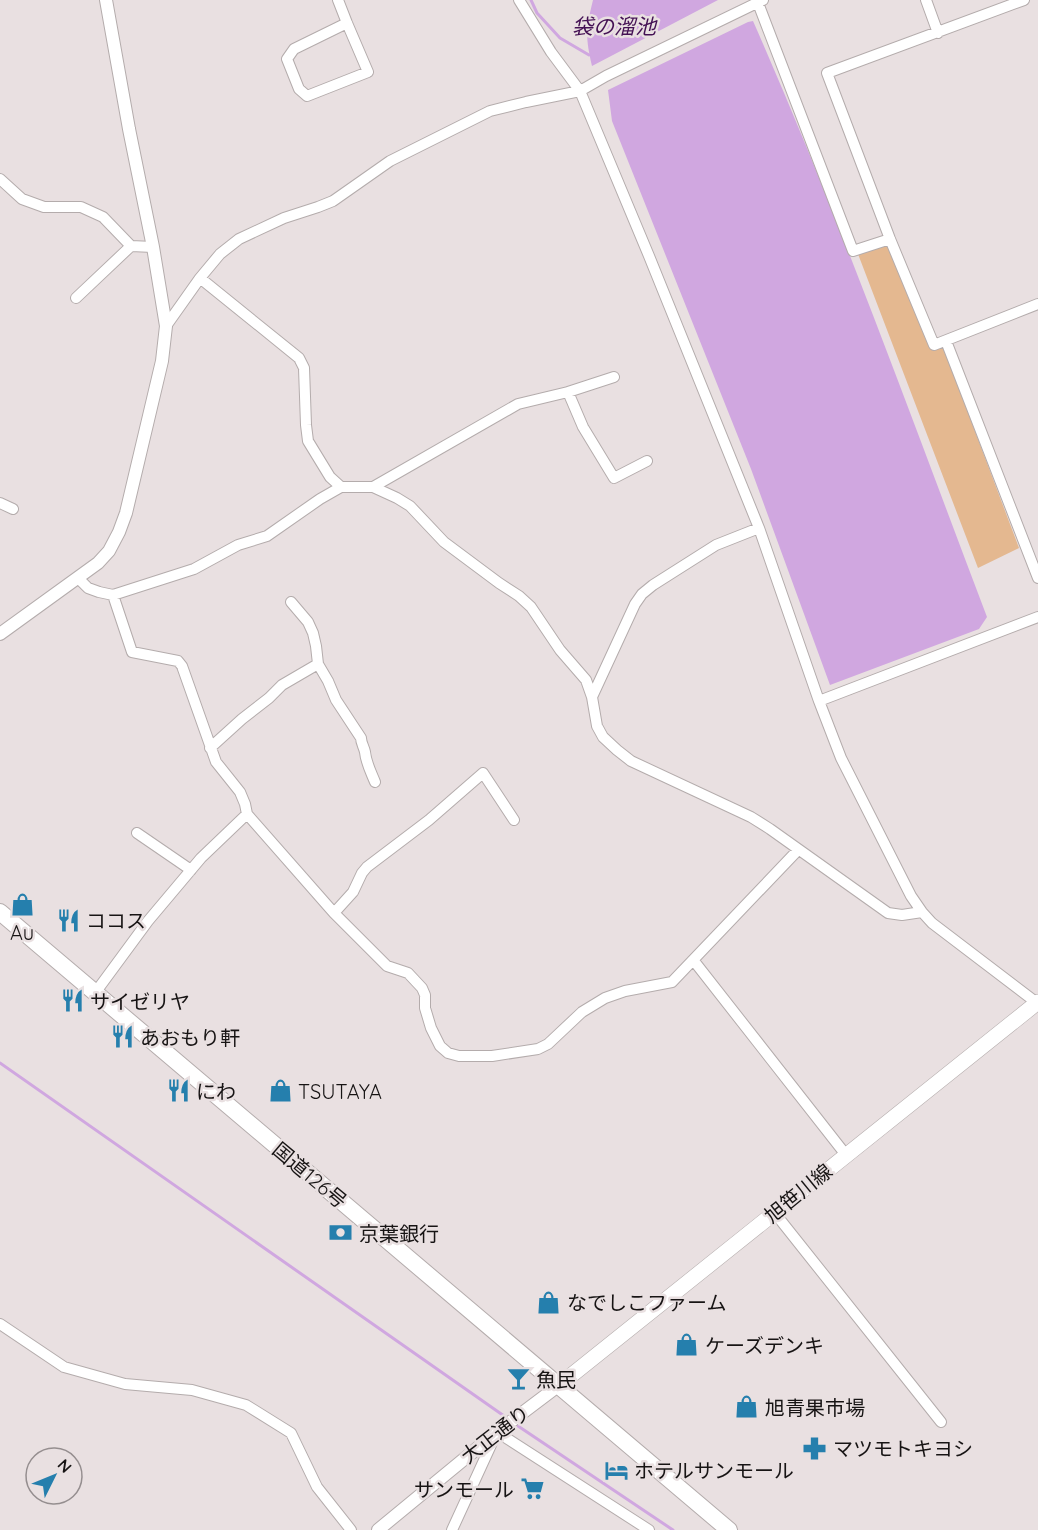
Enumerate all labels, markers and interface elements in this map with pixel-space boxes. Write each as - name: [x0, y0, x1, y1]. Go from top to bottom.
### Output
- water label: 袋の溜池: [572, 13, 658, 39]
- shop icon: Au: [9, 891, 35, 917]
- restaurant icon: ココス: [55, 907, 81, 933]
- place label: ココス: [86, 908, 146, 933]
- place label: Au: [10, 920, 34, 945]
- restaurant icon: サイゼリヤ: [59, 988, 85, 1014]
- place label: サイゼリヤ: [90, 989, 190, 1014]
- restaurant icon: あおもり軒: [109, 1024, 135, 1050]
- place label: あおもり軒: [140, 1025, 240, 1050]
- restaurant icon: にわ: [165, 1078, 191, 1104]
- shop icon: TSUTAYA: [267, 1078, 293, 1104]
- place label: にわ: [196, 1079, 236, 1104]
- place label: TSUTAYA: [298, 1079, 382, 1104]
- street label: 国道126号: [268, 1137, 352, 1213]
- street label: 旭笹川線: [759, 1158, 837, 1228]
- bank icon: 京葉銀行: [328, 1220, 354, 1246]
- place label: 京葉銀行: [359, 1221, 439, 1246]
- shop icon: なでしこファーム: [536, 1289, 562, 1315]
- place label: なでしこファーム: [567, 1290, 726, 1315]
- shop icon: ケーズデンキ: [674, 1332, 700, 1358]
- place label: ケーズデンキ: [705, 1333, 824, 1358]
- bar icon: 魚民: [505, 1366, 531, 1392]
- place label: 魚民: [536, 1367, 576, 1392]
- shop icon: 旭青果市場: [734, 1394, 760, 1420]
- place label: 旭青果市場: [765, 1395, 865, 1420]
- street label: 大正通り: [456, 1400, 534, 1468]
- pharmacy icon: マツモトキヨシ: [802, 1435, 828, 1461]
- place label: マツモトキヨシ: [833, 1436, 973, 1461]
- north arrow: [24, 1446, 84, 1506]
- text: N: [54, 1455, 76, 1477]
- hotel icon: ホテルサンモール: [603, 1457, 629, 1483]
- place label: ホテルサンモール: [634, 1458, 794, 1483]
- supermarket icon: サンモール: [519, 1476, 545, 1502]
- place label: サンモール: [414, 1477, 514, 1502]

